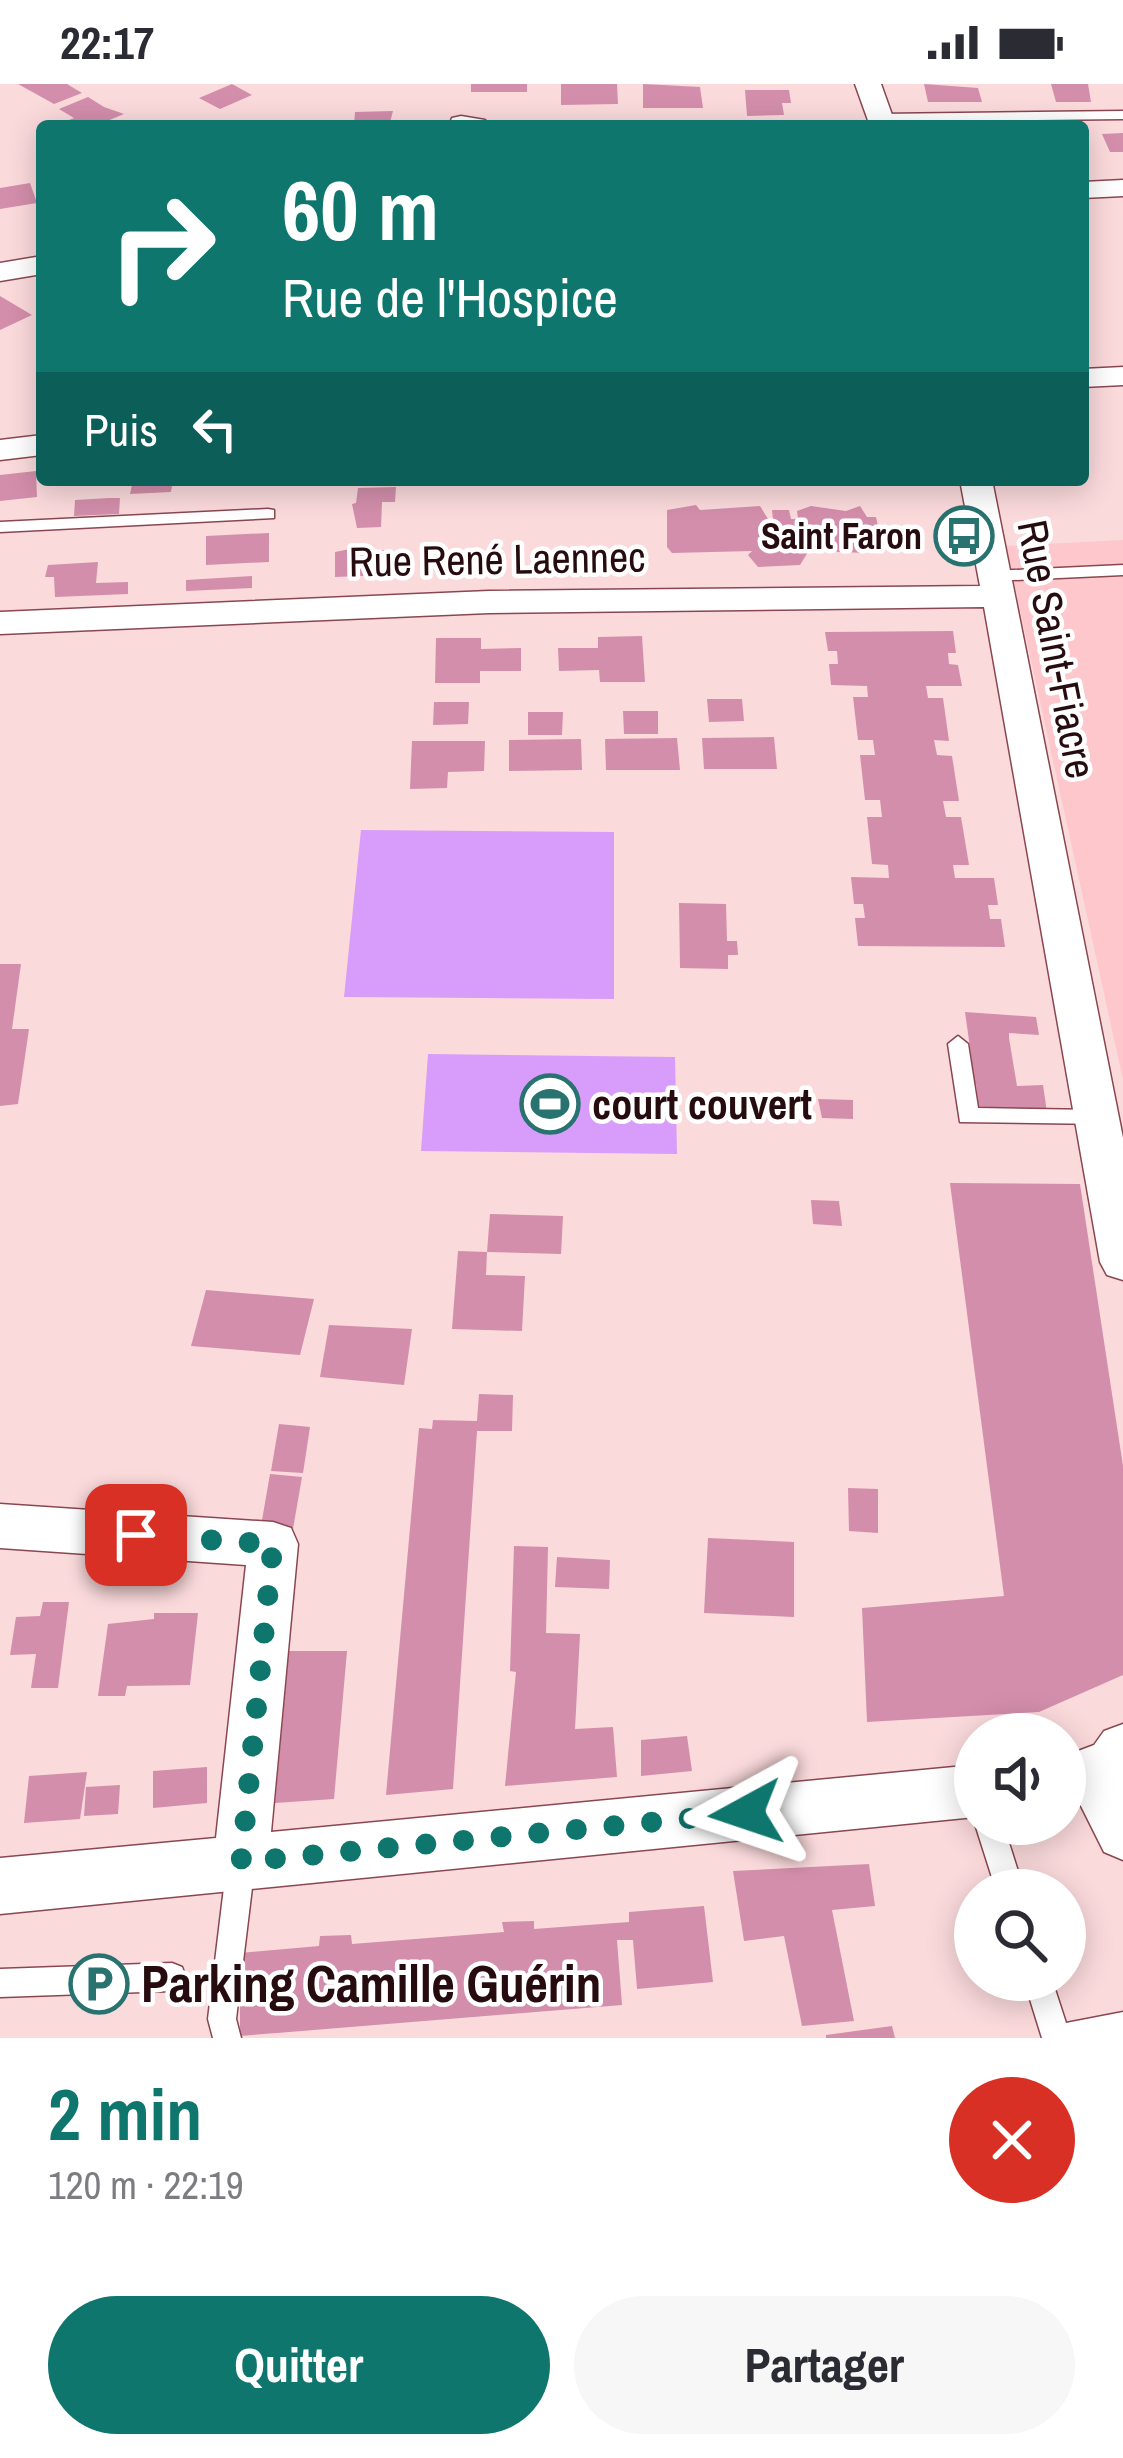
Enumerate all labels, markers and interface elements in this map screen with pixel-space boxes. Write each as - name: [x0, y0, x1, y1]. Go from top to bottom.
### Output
- text: 22:17: [60, 12, 154, 73]
- text: 60 m: [282, 153, 439, 266]
- icon: right: [84, 168, 240, 324]
- text: Rue de l'Hospice: [282, 261, 618, 334]
- icon: left: [182, 396, 248, 462]
- text: Puis: [84, 399, 158, 460]
- bus stop icon: Saint Faron: [933, 505, 995, 567]
- place label: Saint Faron: [761, 512, 922, 560]
- street label: Rue Saint-Fiacre: [1004, 515, 1110, 783]
- street label: Rue René Laennec: [348, 528, 646, 590]
- sports icon: court couvert: [519, 1073, 581, 1135]
- place label: court couvert: [592, 1076, 812, 1132]
- pin: [85, 1484, 187, 1586]
- icon: arrive: [103, 1502, 169, 1568]
- map controls: [954, 1713, 1086, 2001]
- button: sound: [954, 1713, 1086, 1845]
- position arrow: [683, 1750, 809, 1876]
- button: search: [954, 1869, 1086, 2001]
- place label: Parking Camille Guérin: [141, 1949, 601, 2018]
- parking icon: Parking Camille Guérin: [68, 1953, 130, 2015]
- text: 2 min: [48, 2065, 202, 2162]
- button: close: [949, 2077, 1075, 2203]
- text: 120 m · 22:19: [48, 2159, 244, 2211]
- button: Quitter: [48, 2296, 550, 2434]
- button: Partager: [574, 2296, 1075, 2434]

